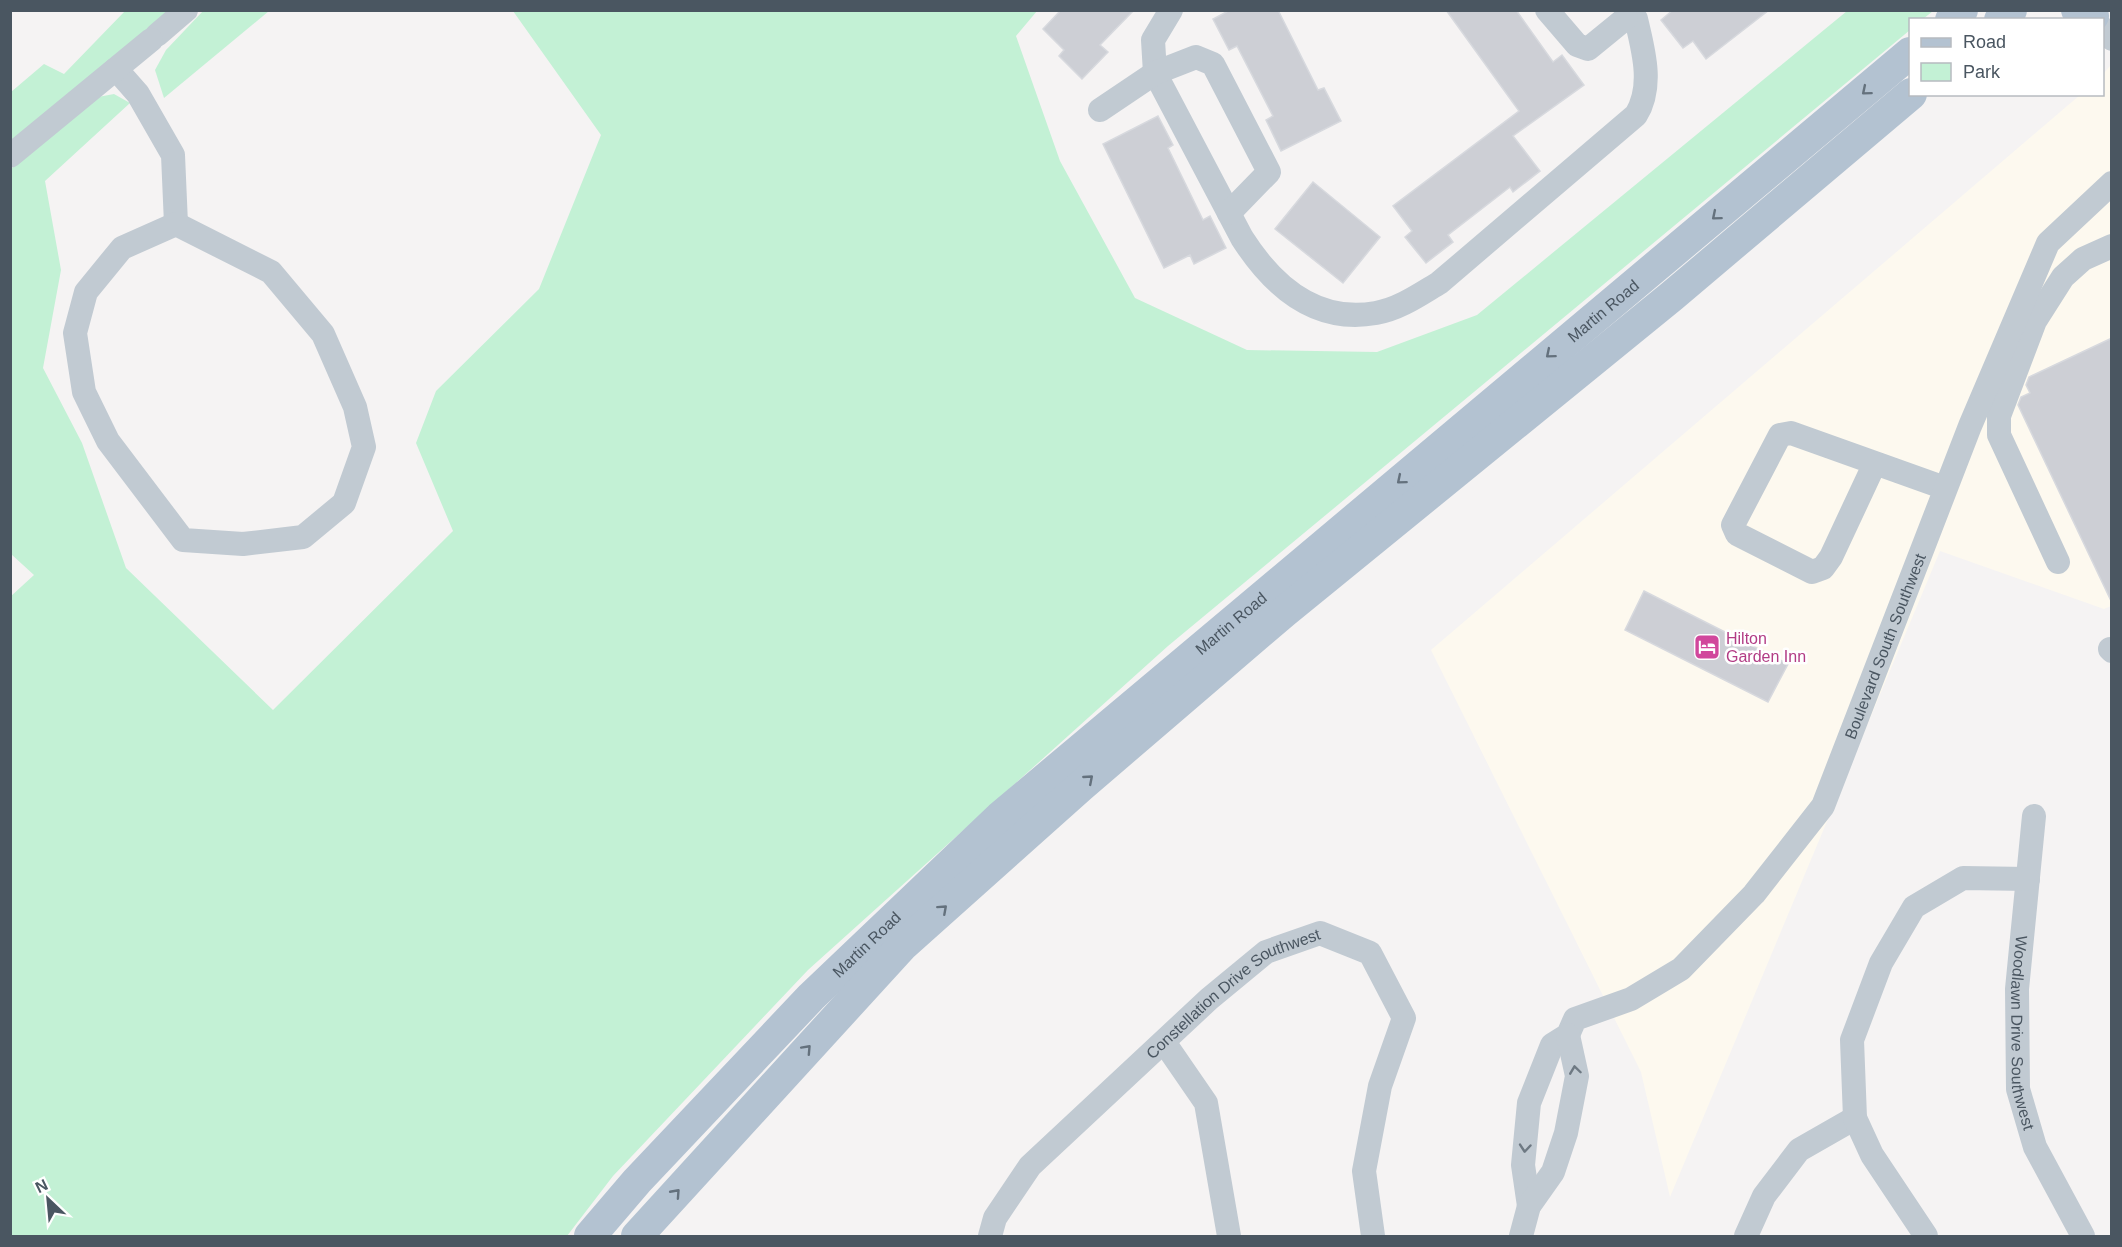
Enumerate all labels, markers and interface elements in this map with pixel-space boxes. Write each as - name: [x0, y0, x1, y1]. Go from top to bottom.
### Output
- legend: [1909, 18, 2104, 96]
- text: Road: [1963, 32, 2006, 52]
- text: Park: [1963, 62, 2001, 82]
- one-way arrow: [1862, 84, 1873, 95]
- one-way arrow: [1712, 209, 1723, 220]
- street label: Martin Road: [1564, 276, 1642, 345]
- one-way arrow: [1546, 347, 1557, 358]
- one-way arrow: [1397, 472, 1408, 483]
- street label: Boulevard South Southwest: [1841, 551, 1929, 741]
- street label: Martin Road: [1192, 589, 1270, 658]
- place label: Hilton Garden Inn: [1726, 630, 1806, 665]
- hotel icon: Hilton Garden Inn: [1692, 632, 1722, 662]
- one-way arrow: [1082, 776, 1093, 787]
- one-way arrow: [936, 905, 947, 916]
- street label: Martin Road: [829, 908, 904, 981]
- street label: Constellation Drive Southwest: [1143, 925, 1323, 1062]
- street label: Woodlawn Drive Southwest: [2008, 935, 2038, 1132]
- one-way arrow: [800, 1045, 811, 1055]
- one-way arrow: [1569, 1066, 1581, 1075]
- one-way arrow: [1519, 1144, 1532, 1153]
- north arrow: [18, 1169, 78, 1229]
- text: N: [33, 1176, 51, 1196]
- one-way arrow: [669, 1189, 680, 1200]

